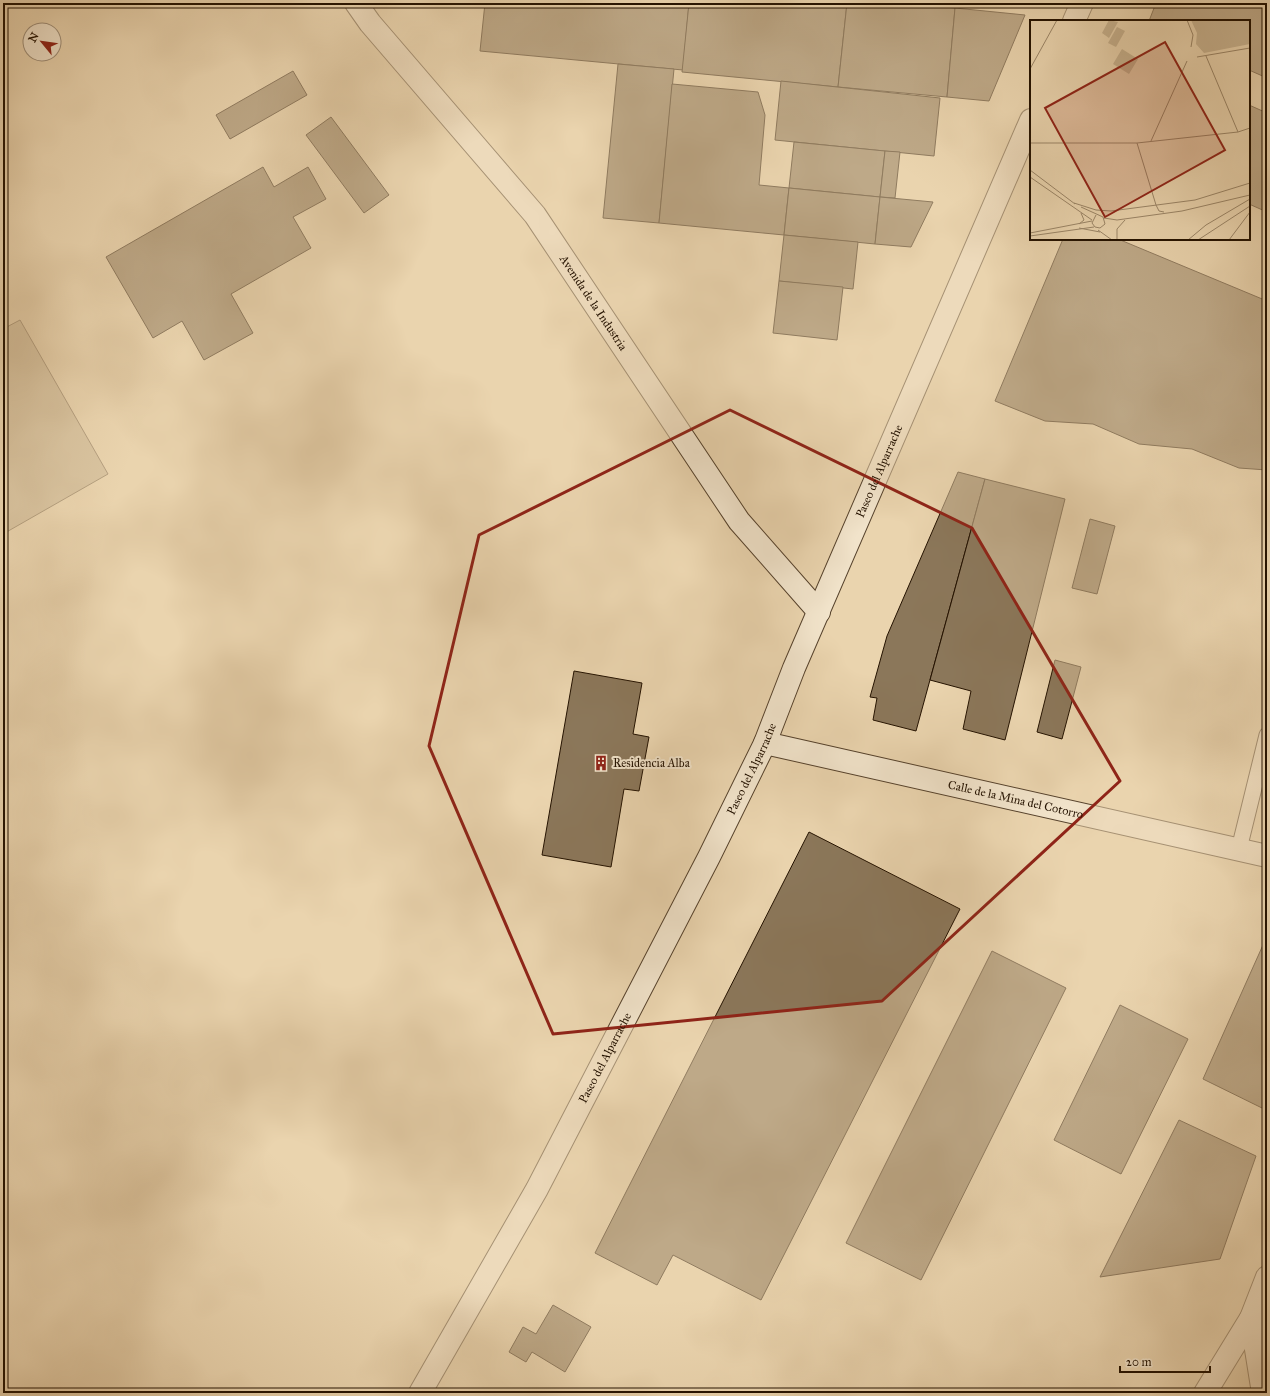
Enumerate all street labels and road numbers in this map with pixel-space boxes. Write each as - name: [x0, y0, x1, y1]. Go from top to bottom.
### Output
- street label: Avenida de la Industria: [556, 251, 631, 354]
- street label: Paseo del Alparrache: [853, 422, 905, 520]
- street label: Paseo del Alparrache: [724, 721, 779, 817]
- street label: Calle de la Mina del Cotorro: [947, 777, 1085, 821]
- street label: Paseo del Alparrache: [576, 1010, 634, 1105]

